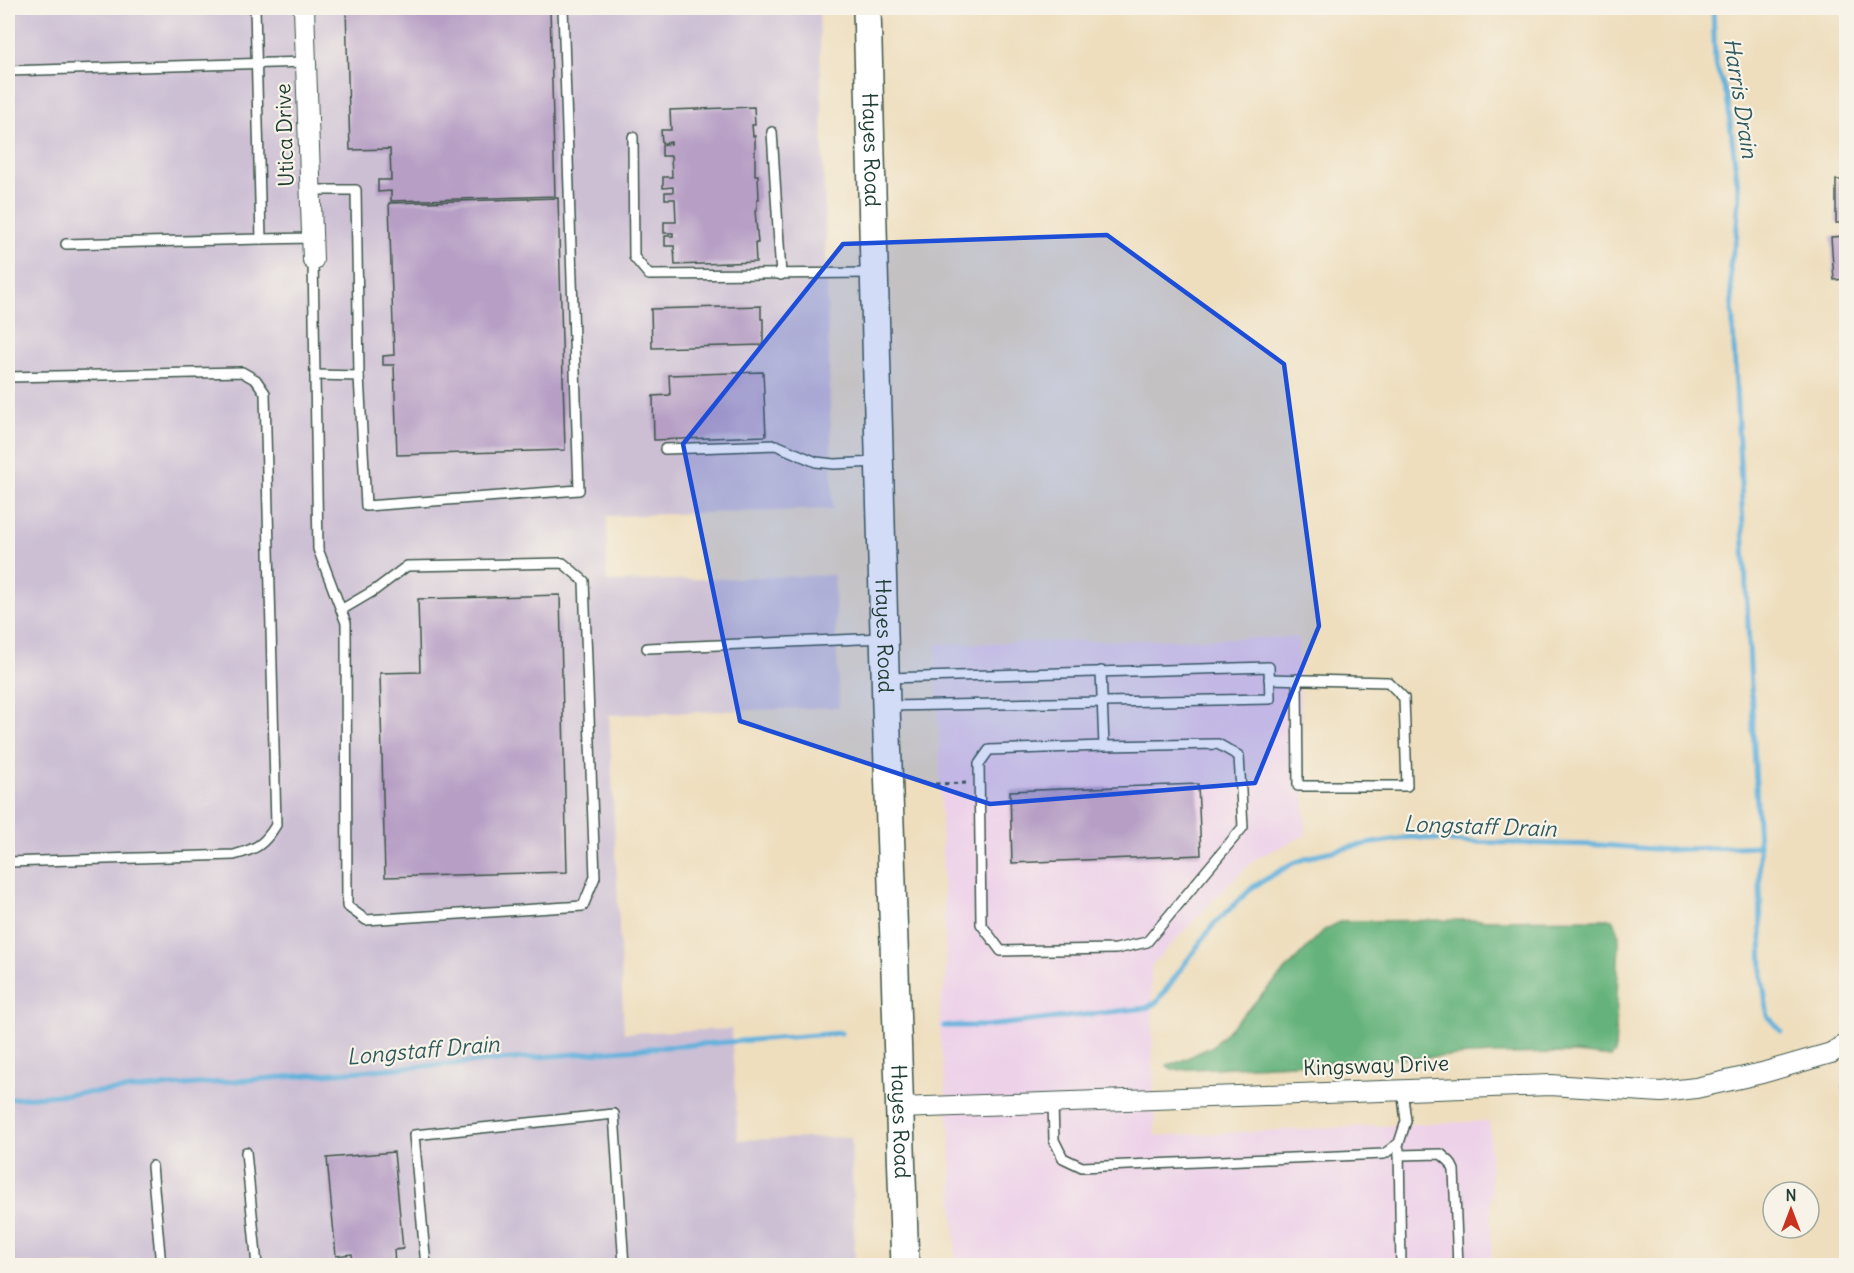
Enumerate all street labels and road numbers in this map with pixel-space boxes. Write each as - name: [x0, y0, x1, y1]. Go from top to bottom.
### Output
- street label: Utica Drive: [269, 83, 300, 187]
- street label: Hayes Road: [856, 93, 886, 207]
- street label: Hayes Road: [870, 578, 900, 693]
- street label: Kingsway Drive: [1303, 1049, 1449, 1082]
- street label: Hayes Road: [885, 1064, 916, 1179]

